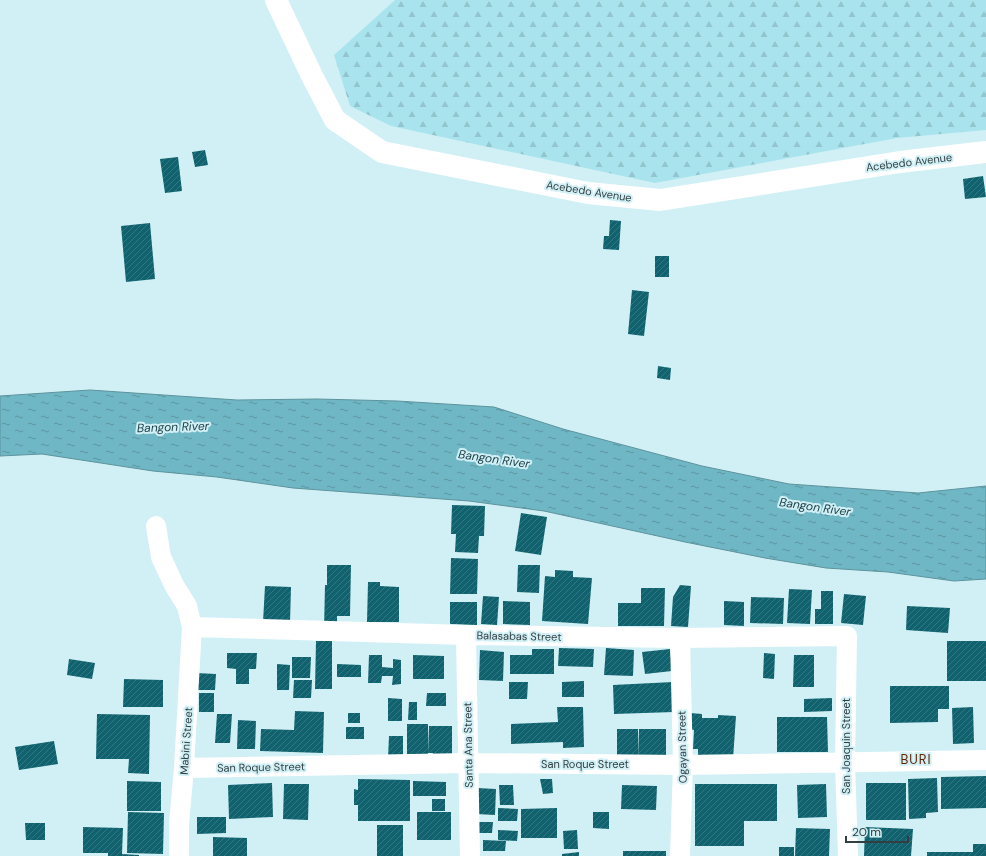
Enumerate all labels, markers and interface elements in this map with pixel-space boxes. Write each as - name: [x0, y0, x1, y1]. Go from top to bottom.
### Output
- street label: Acebedo Avenue: [865, 150, 953, 174]
- street label: Acebedo Avenue: [545, 177, 633, 205]
- water label: Bangon River: [137, 418, 210, 436]
- water label: Bangon River: [457, 446, 531, 472]
- water label: Bangon River: [778, 494, 852, 520]
- street label: Balasabas Street: [476, 628, 562, 644]
- street label: San Joaquin Street: [839, 698, 853, 794]
- street label: Santa Ana Street: [460, 702, 476, 788]
- street label: Mabini Street: [177, 707, 195, 775]
- street label: Ogayan Street: [674, 711, 690, 783]
- district label: BURI: [900, 751, 932, 768]
- street label: San Roque Street: [541, 757, 629, 771]
- street label: San Roque Street: [217, 759, 305, 775]
- scale bar: [846, 818, 908, 844]
- text: 20 m: [852, 824, 881, 840]

